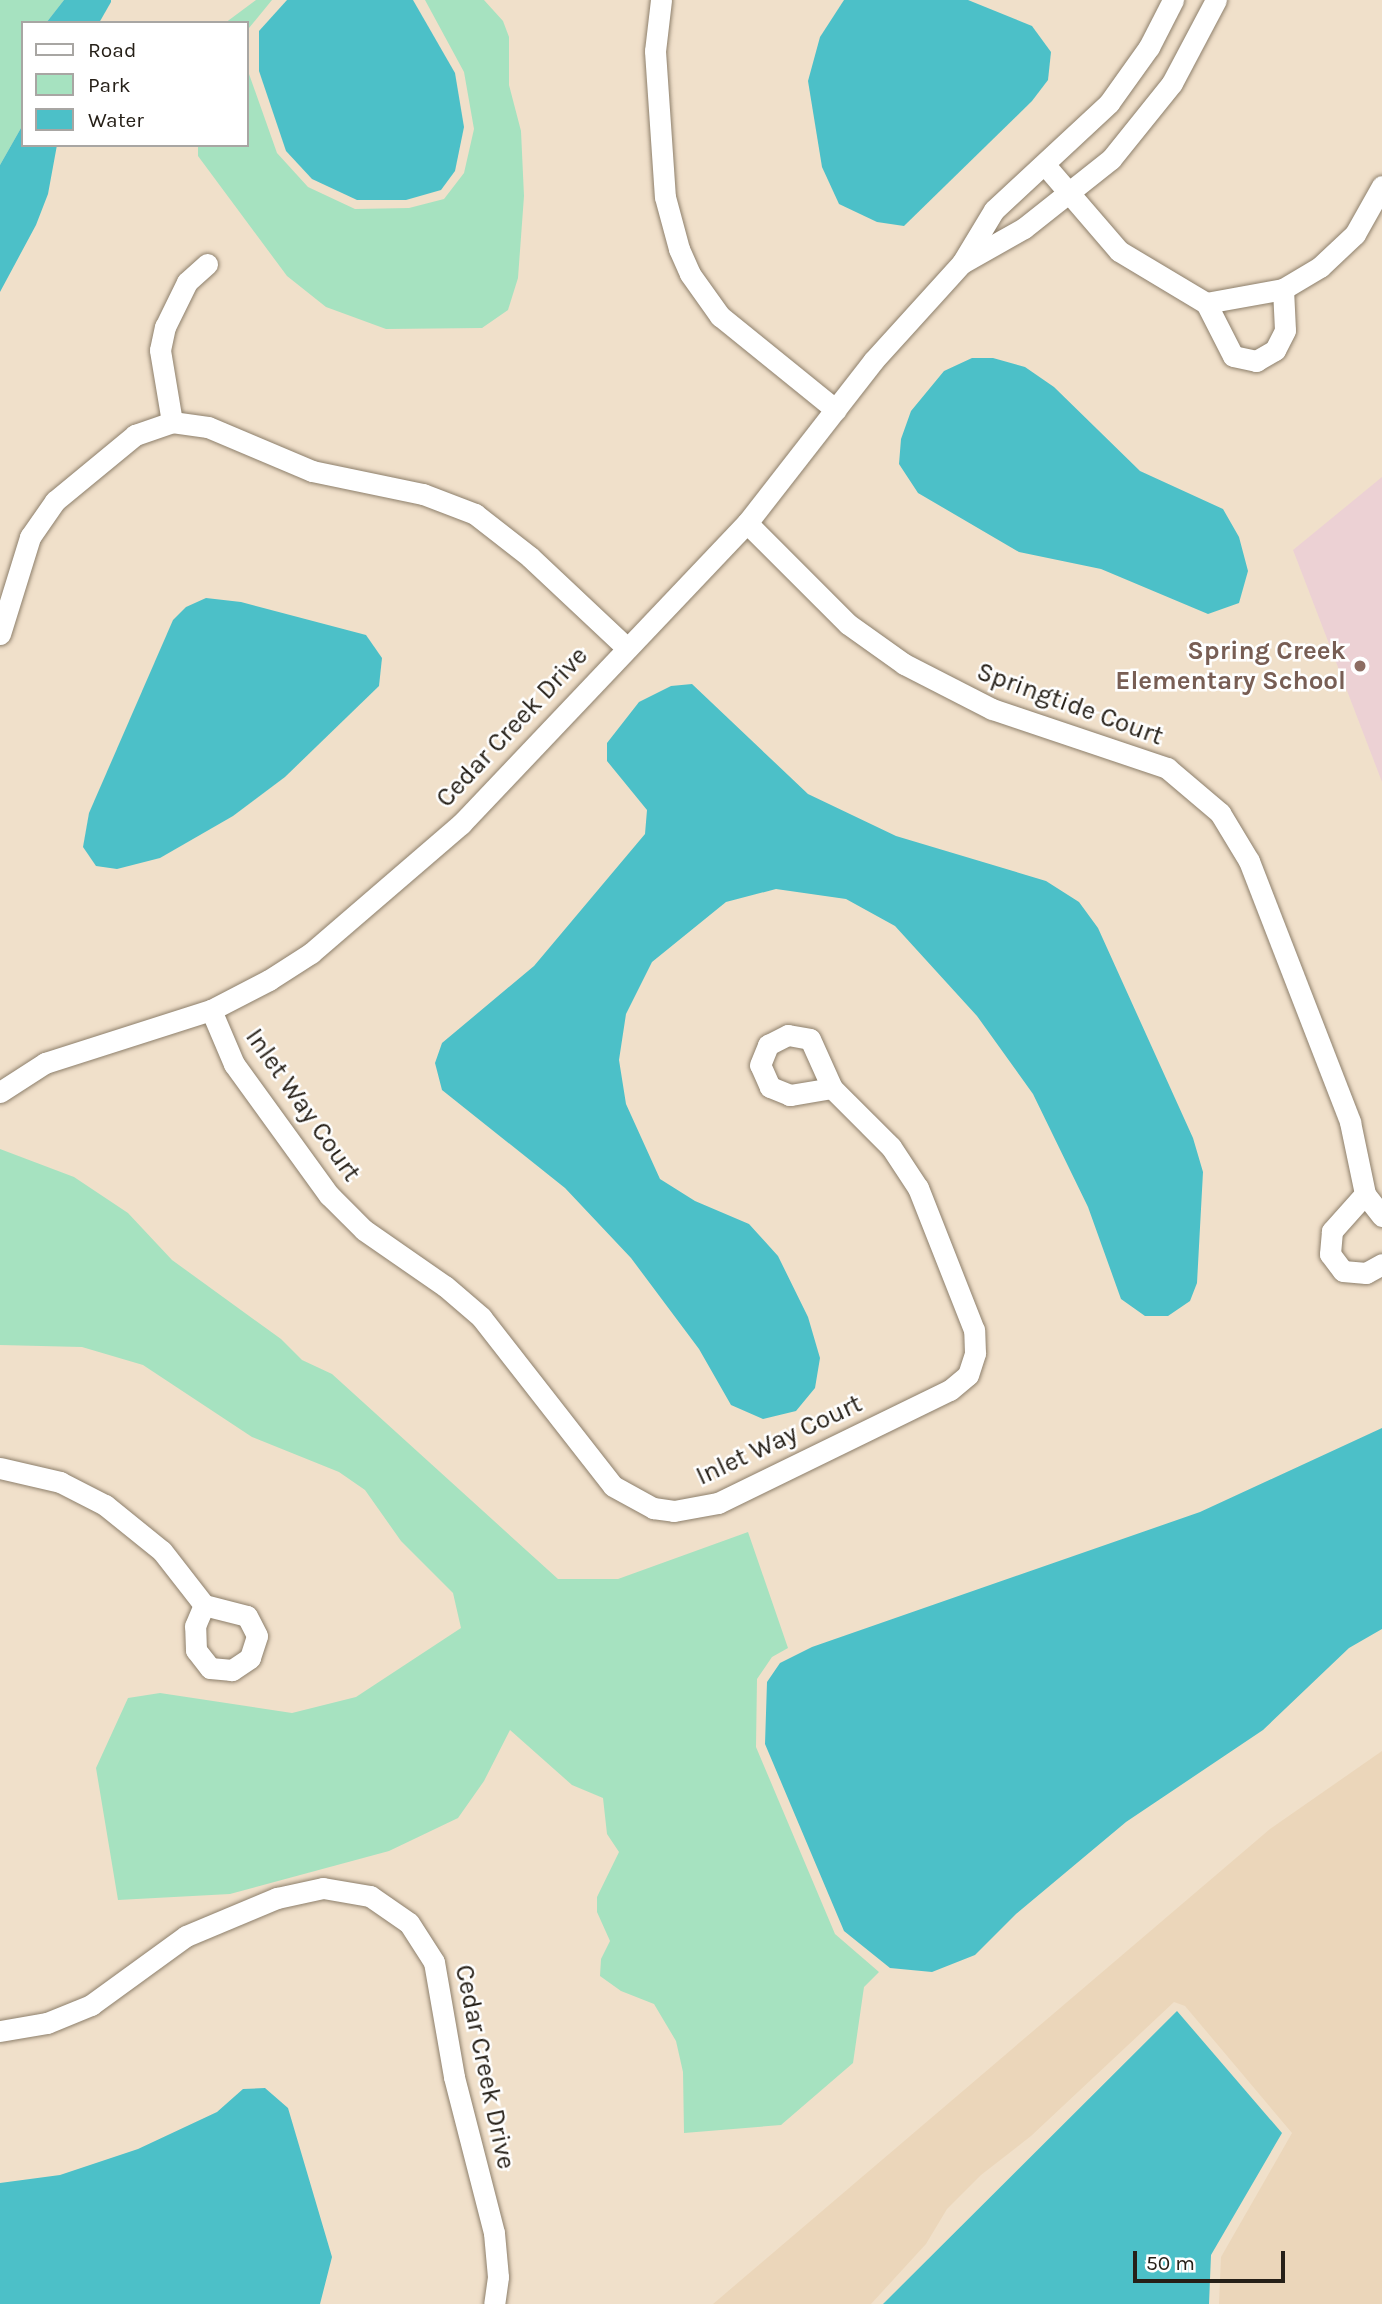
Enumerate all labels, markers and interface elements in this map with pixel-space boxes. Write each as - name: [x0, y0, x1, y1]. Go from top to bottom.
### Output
- legend: [21, 21, 248, 147]
- text: Road: [88, 38, 136, 62]
- text: Park: [88, 73, 131, 97]
- text: Water: [88, 108, 144, 132]
- place label: Spring Creek Elementary School: [1115, 635, 1346, 696]
- street label: Cedar Creek Drive: [430, 640, 594, 814]
- street label: Springtide Court: [973, 656, 1167, 752]
- marker: Spring Creek Elementary School: [1352, 658, 1368, 674]
- street label: Inlet Way Court: [239, 1022, 367, 1188]
- street label: Inlet Way Court: [691, 1388, 867, 1492]
- street label: Cedar Creek Drive: [448, 1962, 522, 2172]
- scale bar: [1137, 2238, 1289, 2282]
- text: 50 m: [1146, 2251, 1195, 2275]

